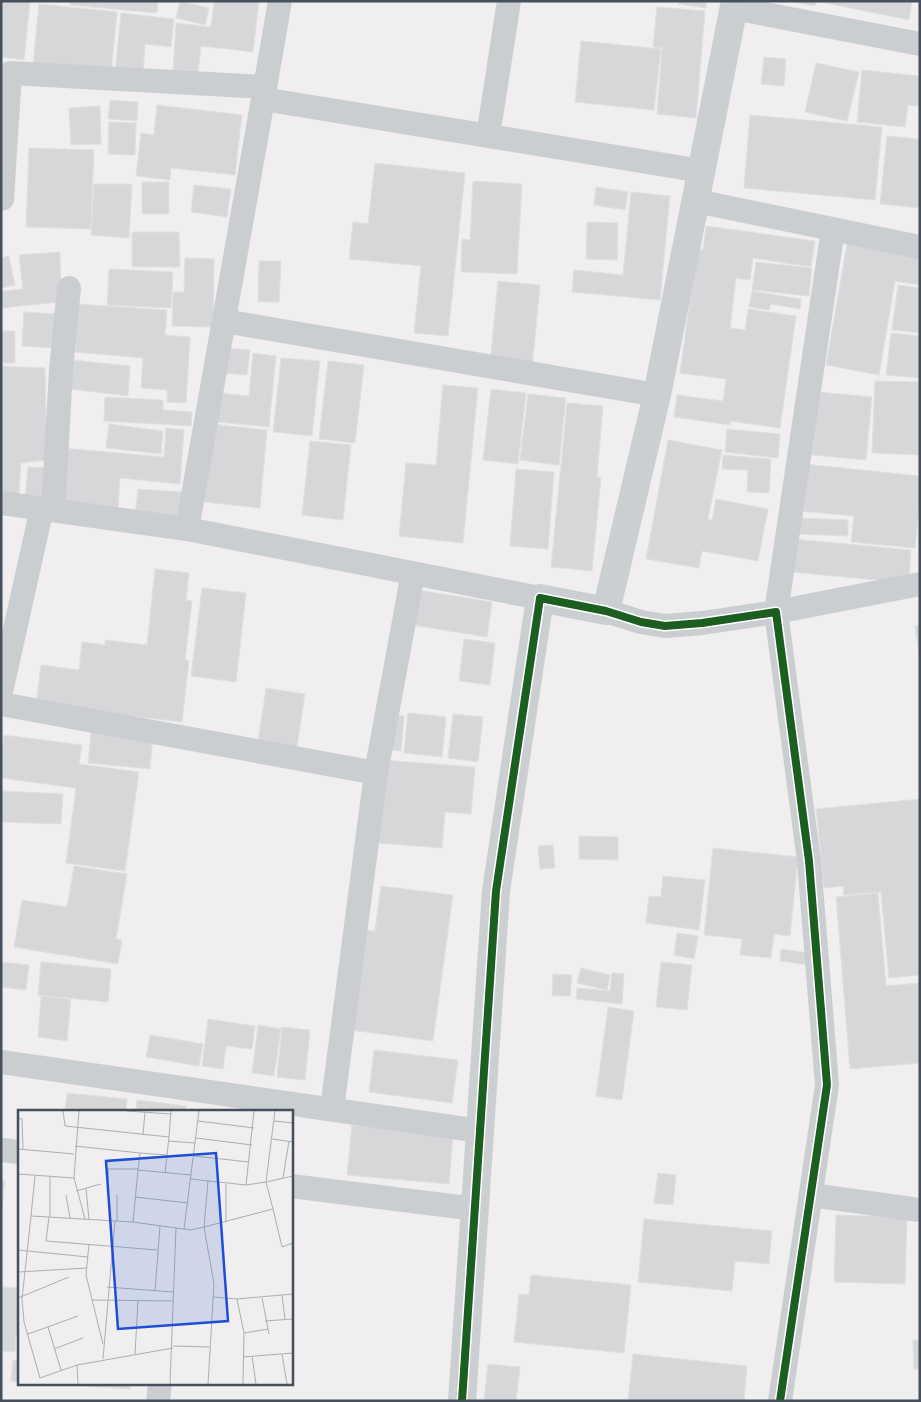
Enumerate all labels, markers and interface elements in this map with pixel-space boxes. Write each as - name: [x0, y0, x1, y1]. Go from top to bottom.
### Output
- inset map: [18, 1110, 292, 1384]

